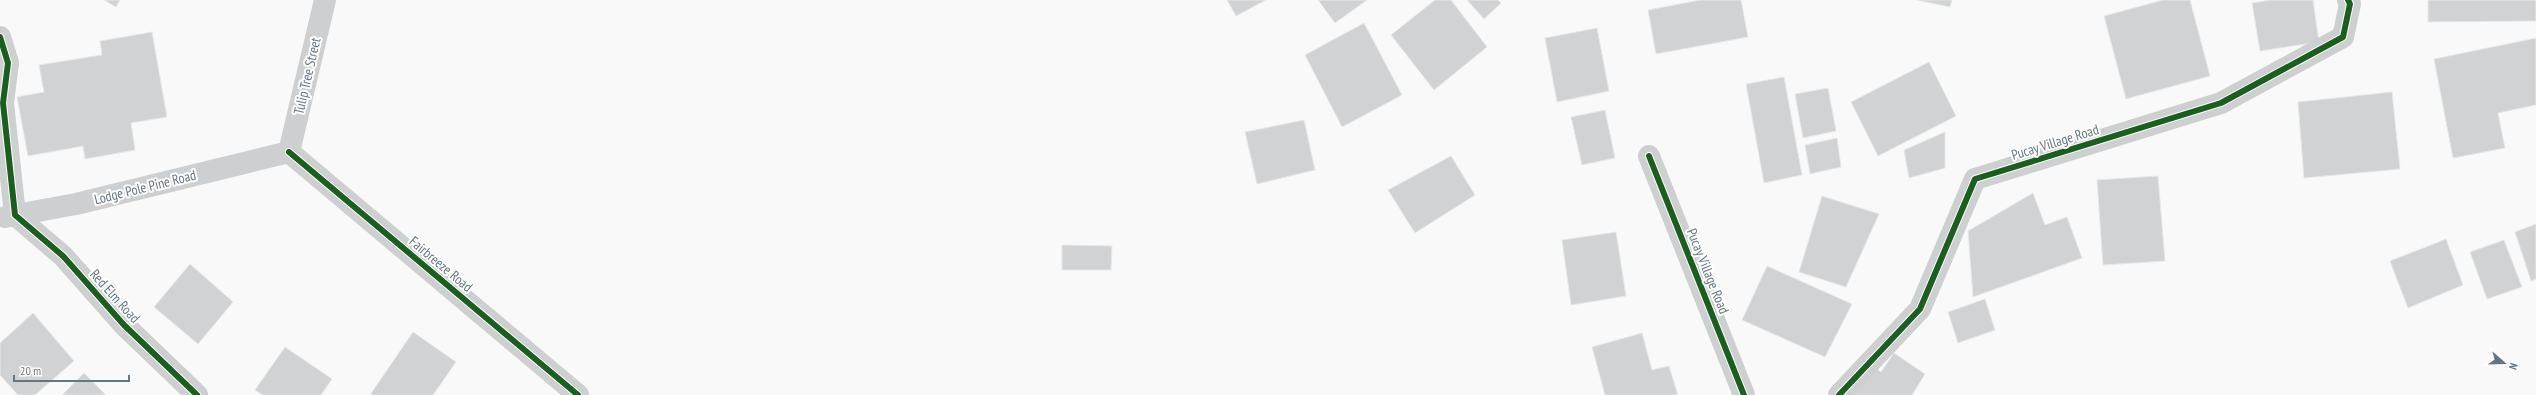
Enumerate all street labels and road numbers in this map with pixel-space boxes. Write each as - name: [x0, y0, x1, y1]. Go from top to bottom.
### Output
- street label: Tulip Tree Street: [289, 36, 325, 116]
- street label: Pucay Village Road: [2009, 120, 2101, 164]
- street label: Lodge Pole Pine Road: [92, 166, 198, 208]
- street label: Pucay Village Road: [1683, 226, 1733, 316]
- street label: Fairbreeze Road: [406, 232, 476, 296]
- street label: Red Elm Road: [86, 265, 144, 327]

